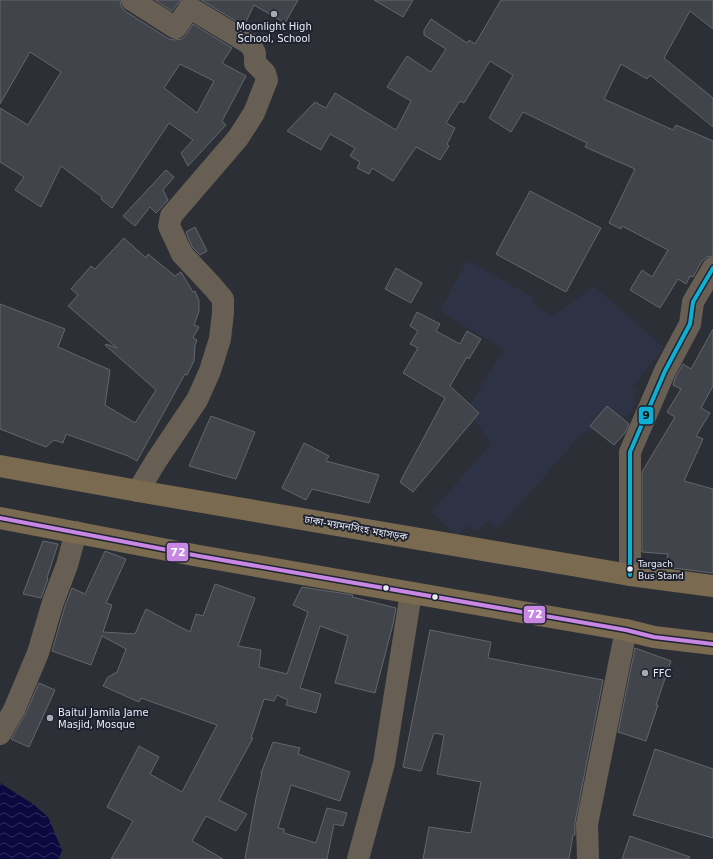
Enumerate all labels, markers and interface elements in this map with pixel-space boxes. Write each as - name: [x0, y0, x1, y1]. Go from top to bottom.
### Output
- marker: Moonlight High School, School: [269, 9, 279, 19]
- place label: Moonlight High School, School: [236, 21, 312, 44]
- line badge: 9: [638, 406, 654, 425]
- text: 9: [642, 409, 650, 422]
- street label: ঢাকা-ময়মনসিংহ মহাসড়ক: [303, 513, 409, 543]
- line badge: 72: [166, 542, 189, 562]
- text: 72: [170, 546, 186, 559]
- place label: Targach Bus Stand: [637, 559, 684, 581]
- marker: Targach Bus Stand: [625, 564, 635, 574]
- unlabelled marker: [381, 583, 391, 593]
- unlabelled marker: [430, 592, 440, 602]
- line badge: 72: [523, 605, 546, 624]
- text: 72: [527, 608, 543, 621]
- marker: FFC: [640, 668, 650, 678]
- place label: FFC: [653, 668, 672, 679]
- place label: Baitul Jamila Jame Masjid, Mosque: [58, 707, 149, 730]
- marker: Baitul Jamila Jame Masjid, Mosque: [45, 713, 55, 723]

